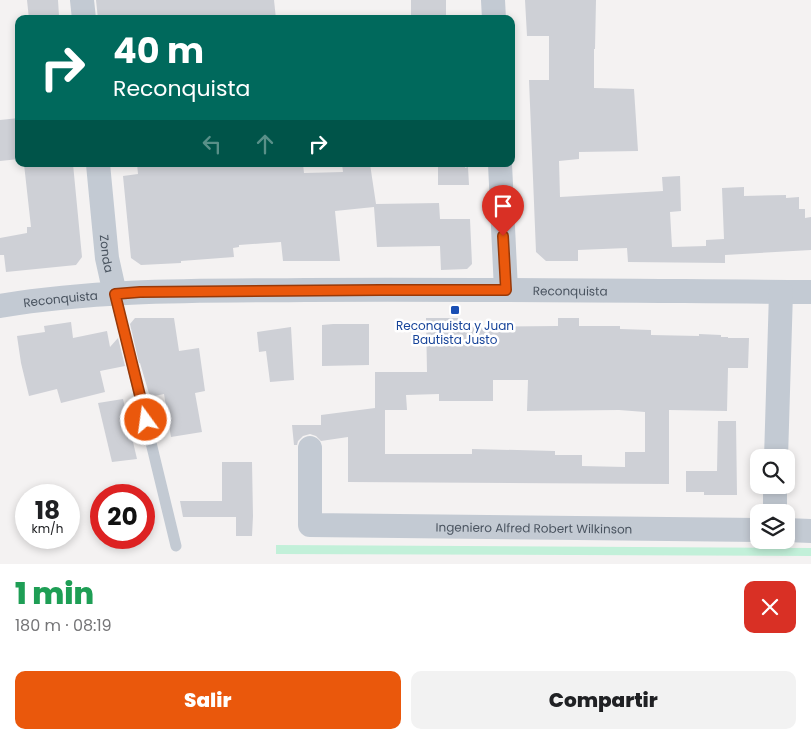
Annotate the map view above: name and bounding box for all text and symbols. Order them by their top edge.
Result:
text: 40 m [113,26,204,75]
icon: right [30,35,95,100]
text: Reconquista [113,73,250,104]
icon: left [198,130,226,158]
icon: ahead [251,130,279,158]
icon: right [304,130,332,158]
pin [482,185,524,236]
icon: arrive [489,192,517,220]
street label: Zonda [96,234,118,274]
street label: Reconquista [533,282,608,299]
street label: Reconquista [22,286,98,311]
marker: Reconquista y Juan Bautista Justo [449,304,461,316]
place label: Reconquista y Juan Bautista Justo [396,317,514,348]
position arrow [119,393,171,445]
map controls [750,449,795,549]
button: search [750,449,795,494]
speed limit sign: 20 [90,484,155,549]
text: 18 [35,493,60,528]
button: layers [750,504,795,549]
street label: Ingeniero Alfred Robert Wilkinson [436,518,632,537]
text: km/h [32,520,63,537]
text: 1 min [15,572,94,615]
button: close [744,581,796,633]
text: 180 m · 08:19 [15,614,112,637]
button: Salir [15,671,401,729]
button: Compartir [411,671,796,729]

